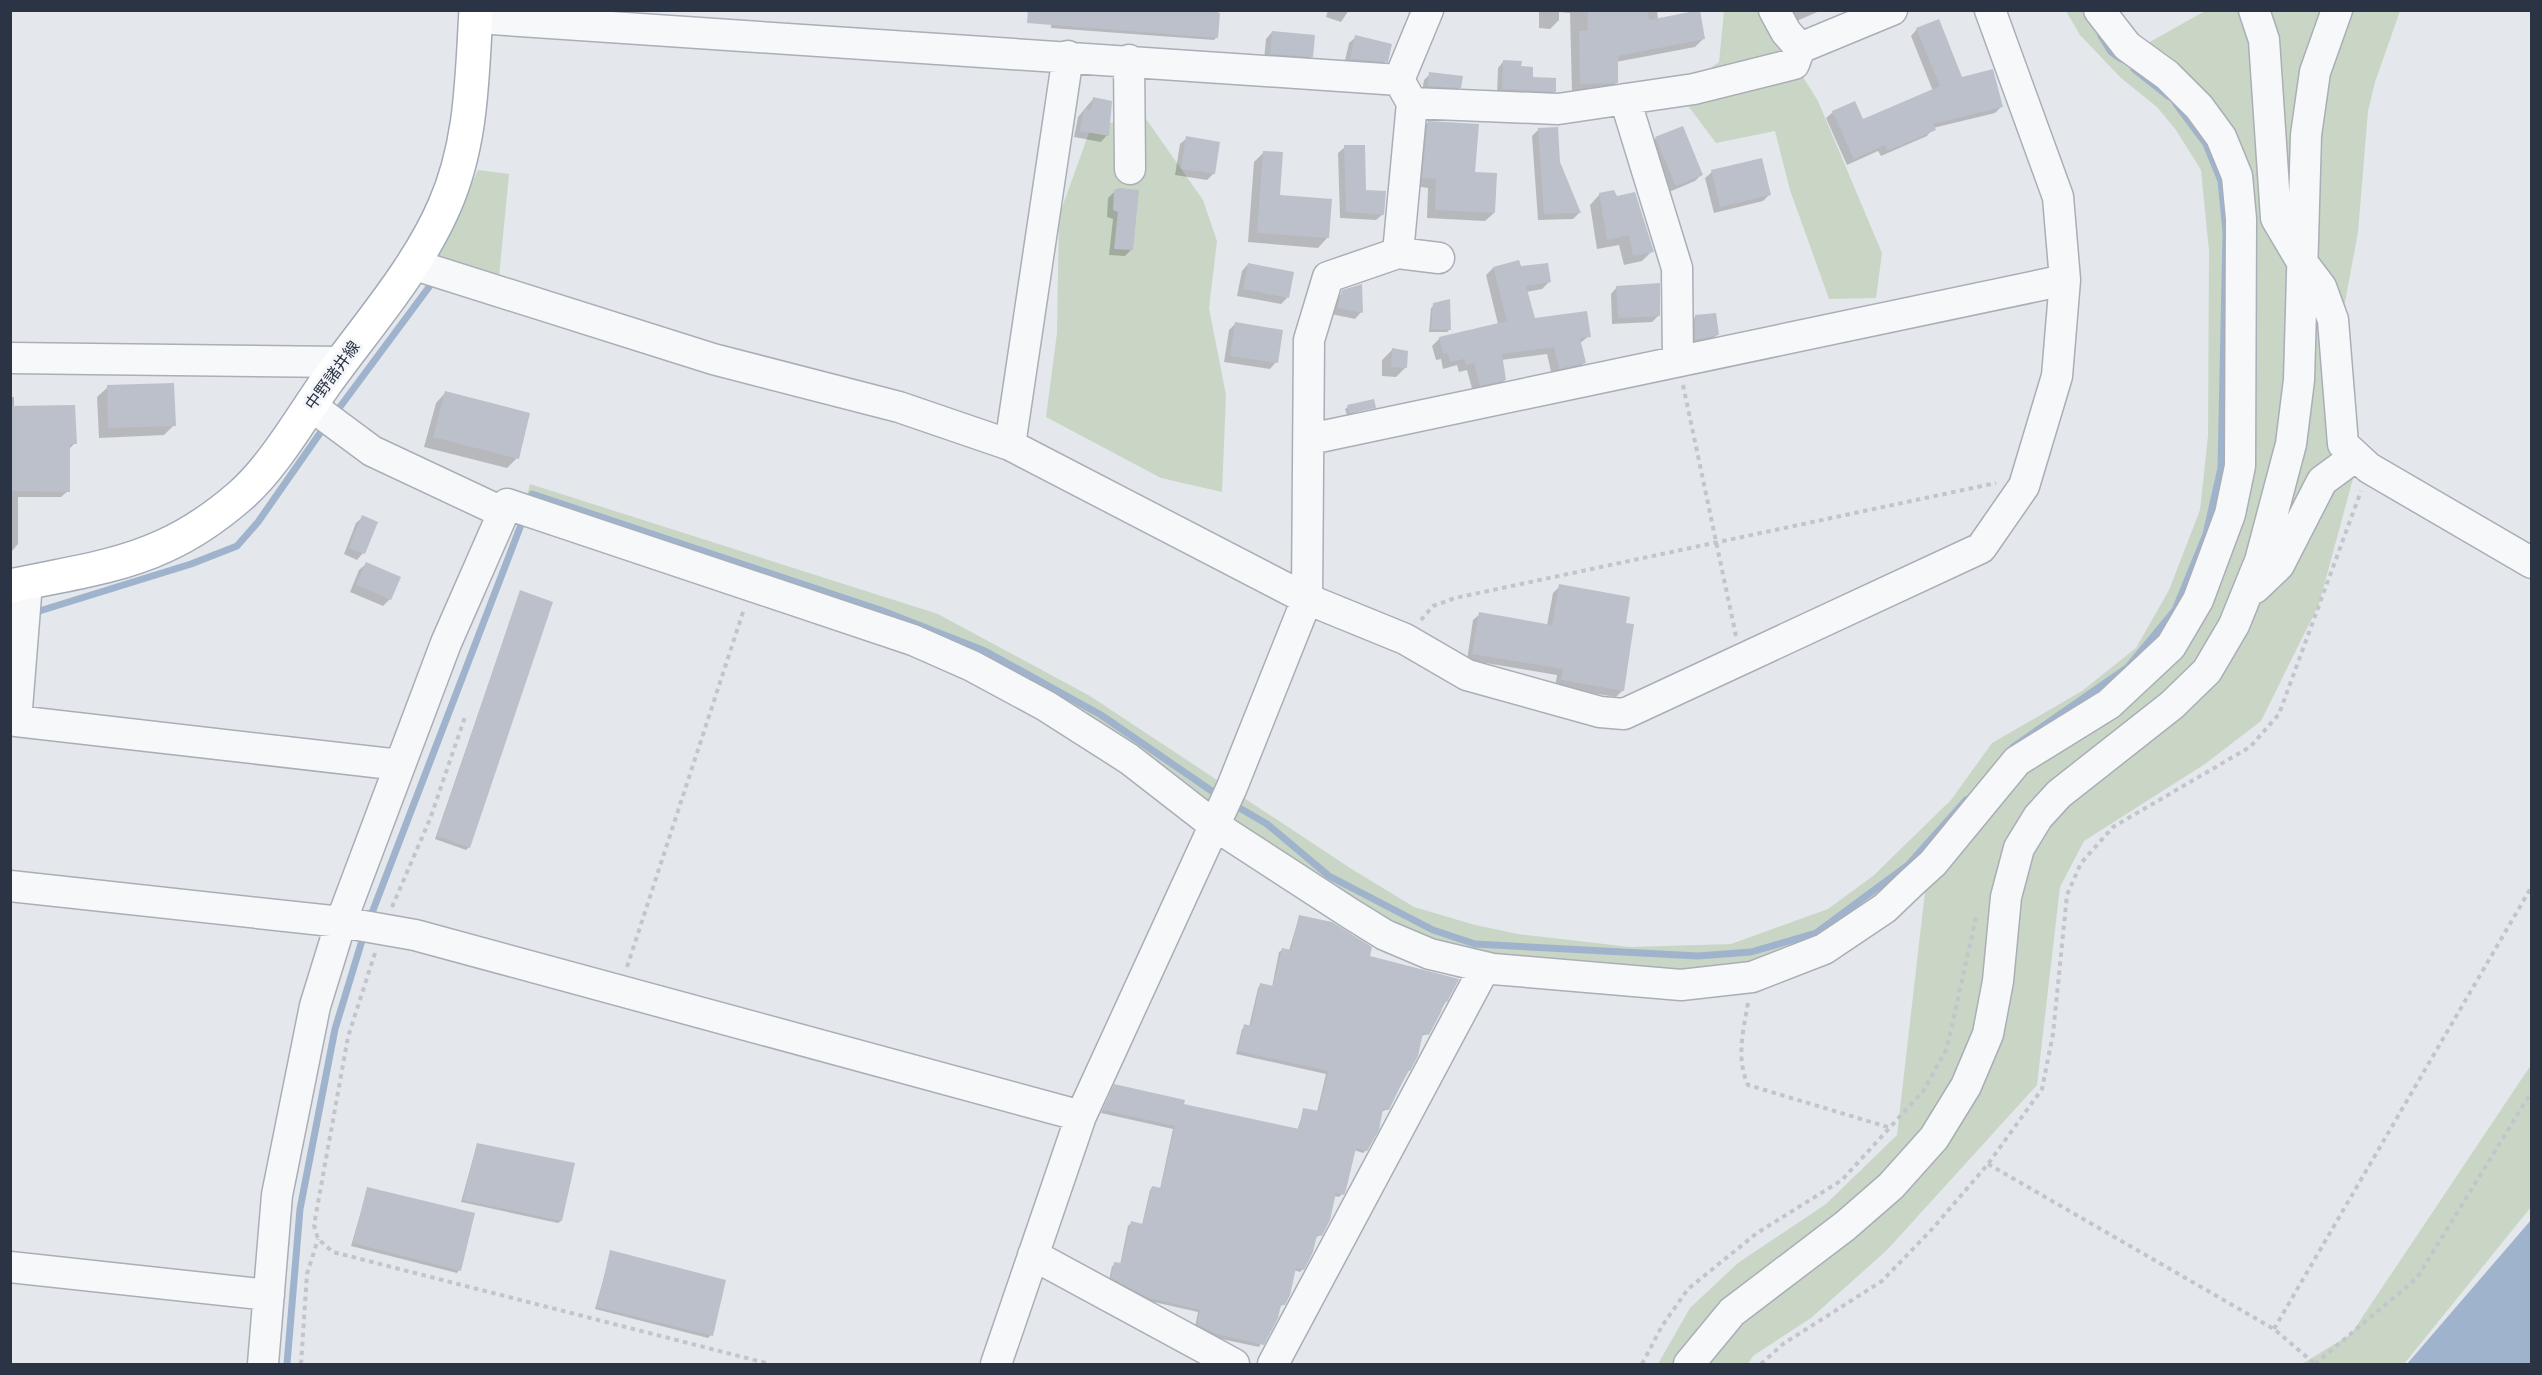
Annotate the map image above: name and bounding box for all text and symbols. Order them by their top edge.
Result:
street label: 中野諸井線 [300,337,363,413]

